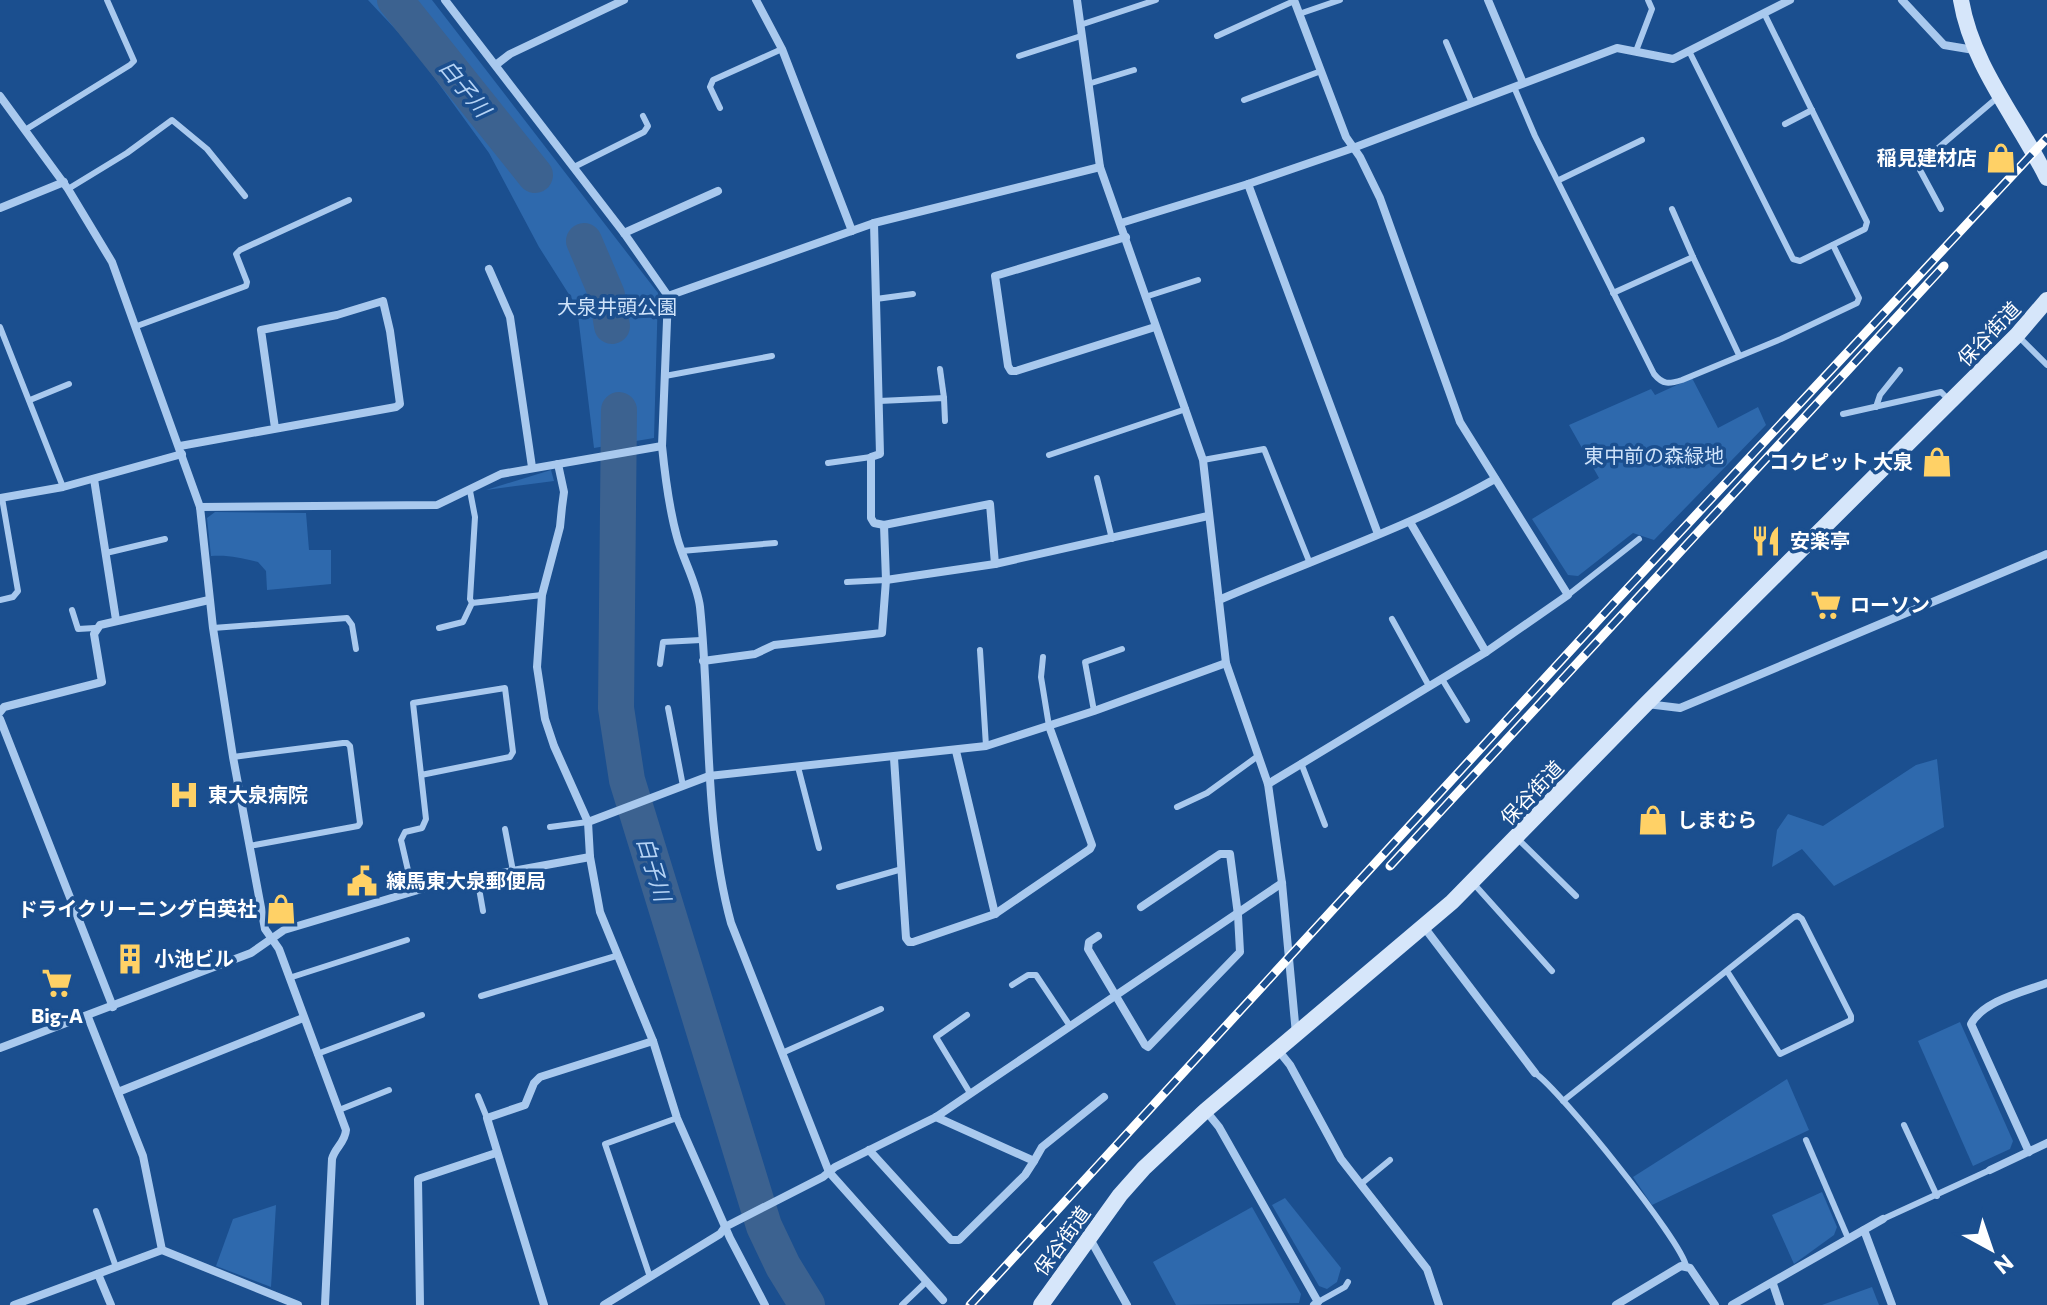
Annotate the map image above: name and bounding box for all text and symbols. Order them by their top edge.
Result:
water label: 白子川 [434,54,498,123]
shop icon: 稲見建材店 [1984,141,2018,175]
place label: 稲見建材店 [1877,145,1977,169]
park label: 大泉井頭公園 [557,294,677,318]
street label: 保谷街道 [1952,296,2025,370]
park label: 東中前の森緑地 [1584,443,1724,467]
shop icon: コクピット 大泉 [1920,445,1954,479]
place label: コクピット 大泉 [1769,449,1913,473]
restaurant icon: 安楽亭 [1749,524,1783,558]
place label: 安楽亭 [1790,528,1850,552]
supermarket icon: ローソン [1809,588,1843,622]
place label: ローソン [1850,592,1930,616]
street label: 保谷街道 [1495,755,1568,829]
hospital icon: 東大泉病院 [167,778,201,812]
place label: 東大泉病院 [208,782,308,806]
shop icon: しまむら [1636,803,1670,837]
place label: しまむら [1677,807,1757,831]
water label: 白子川 [632,833,678,906]
public building icon: 練馬東大泉郵便局 [345,864,379,898]
place label: 練馬東大泉郵便局 [386,868,546,892]
shop icon: ドライクリーニング白英社 [264,892,298,926]
place label: ドライクリーニング白英社 [17,896,257,920]
building icon: 小池ビル [113,942,147,976]
place label: 小池ビル [154,946,234,970]
supermarket icon: Big-A [40,966,74,1000]
place label: Big-A [31,1003,83,1027]
street label: 保谷街道 [1028,1201,1094,1280]
north arrow [1951,1209,2031,1289]
text: N [1989,1249,2019,1280]

